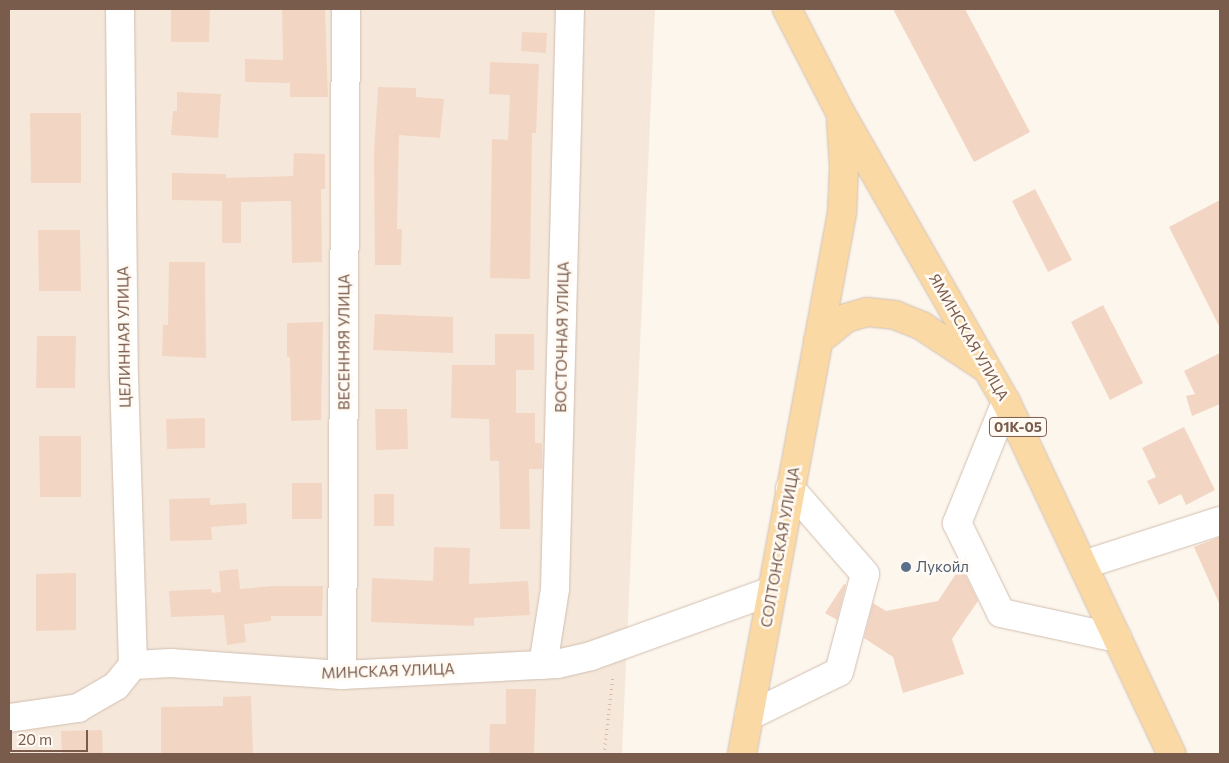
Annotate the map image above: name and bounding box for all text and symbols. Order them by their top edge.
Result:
street label: ВОСТОЧНАЯ УЛИЦА [552,261,572,413]
street label: ЦЕЛИННАЯ УЛИЦА [114,266,134,408]
street label: ЯМИНСКАЯ УЛИЦА [925,270,1013,404]
street label: ВЕСЕННЯЯ УЛИЦА [335,274,353,410]
road number: 01К-05 [988,416,1048,438]
street label: СОЛТОНСКАЯ УЛИЦА [757,465,803,629]
place label: Лукойл [916,558,969,576]
marker: Лукойл [900,561,912,573]
street label: МИНСКАЯ УЛИЦА [321,660,455,682]
scale bar [12,720,90,752]
text: 20 m [18,730,52,748]

